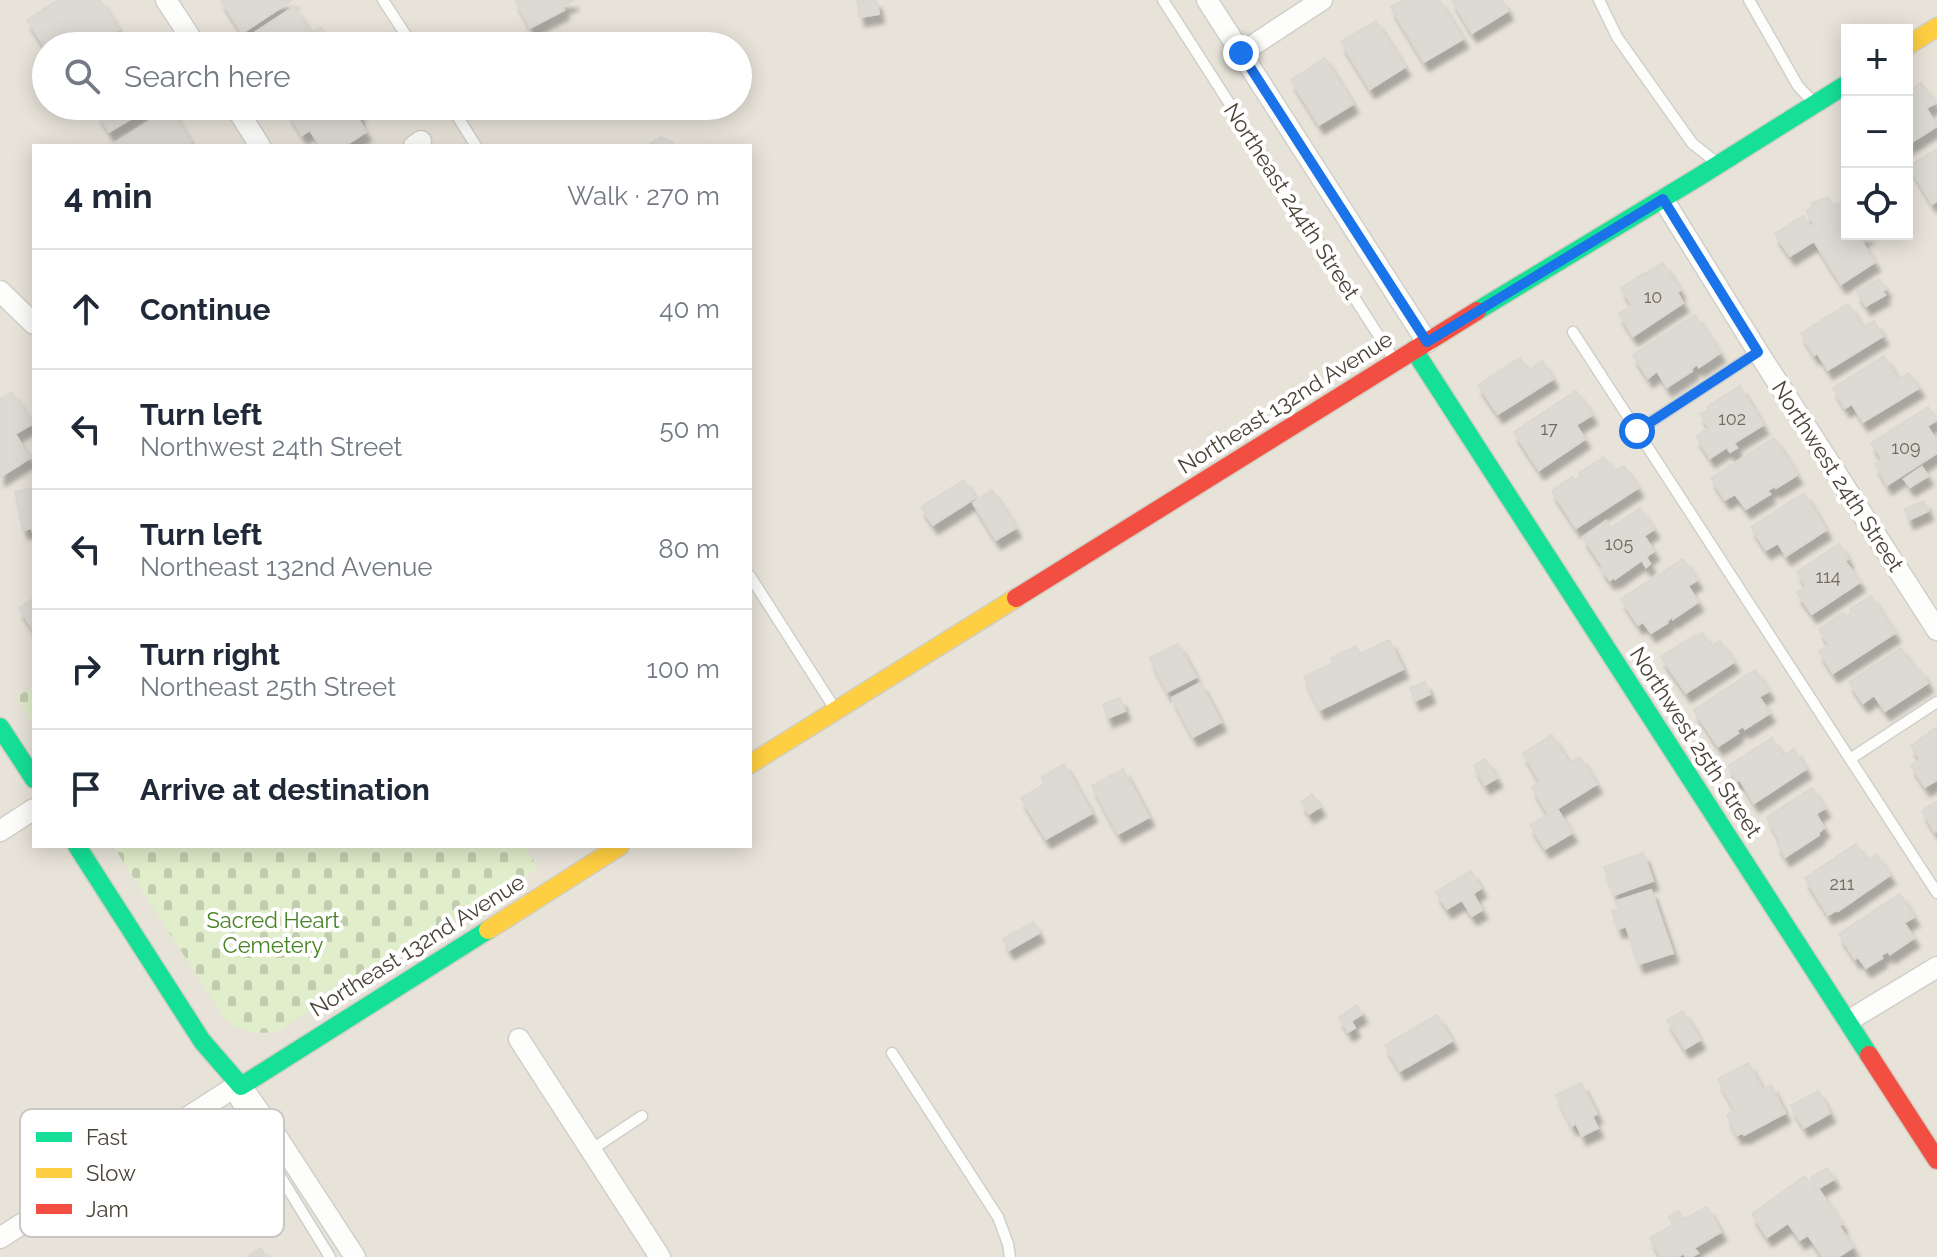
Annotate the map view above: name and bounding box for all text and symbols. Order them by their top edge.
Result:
map controls [1841,24,1913,240]
button: + [1841,24,1913,96]
search box [32,32,752,120]
route end [1223,35,1259,71]
icon: search [60,54,104,98]
text: Search here [124,59,291,94]
button: − [1841,96,1913,168]
street label: Northeast 244th Street [1219,98,1365,304]
button: locate [1841,168,1913,240]
text: 4 min [64,176,152,216]
text: Walk · 270 m [567,181,720,211]
house number: 10 [1644,286,1662,307]
icon: ahead [64,287,108,331]
text: Continue [140,292,271,327]
text: 40 m [659,294,720,324]
street label: Northeast 132nd Avenue [1173,325,1397,479]
street label: Northwest 24th Street [1767,376,1910,577]
text: Turn left [140,397,262,432]
icon: left [64,407,108,451]
house number: 102 [1718,408,1746,429]
route start [1619,413,1655,449]
text: 50 m [659,414,720,444]
house number: 17 [1540,418,1558,439]
text: Northwest 24th Street [140,432,402,462]
house number: 109 [1891,437,1921,458]
text: Turn left [140,517,262,552]
icon: left [64,527,108,571]
house number: 105 [1605,533,1633,554]
text: 80 m [658,534,720,564]
text: Northeast 132nd Avenue [140,552,433,582]
house number: 114 [1815,566,1841,587]
text: Turn right [140,637,280,672]
street label: Northwest 25th Street [1625,642,1768,843]
icon: right [64,647,108,691]
text: 100 m [647,654,720,684]
text: Northeast 25th Street [140,672,396,702]
icon: arrive [64,767,108,811]
text: Arrive at destination [140,772,430,807]
street label: Northeast 132nd Avenue [305,868,529,1022]
house number: 211 [1830,873,1855,894]
park label: Sacred Heart Cemetery [206,907,340,958]
legend [20,1109,284,1237]
text: Fast [86,1124,128,1150]
text: Slow [86,1160,136,1186]
text: Jam [86,1196,129,1222]

